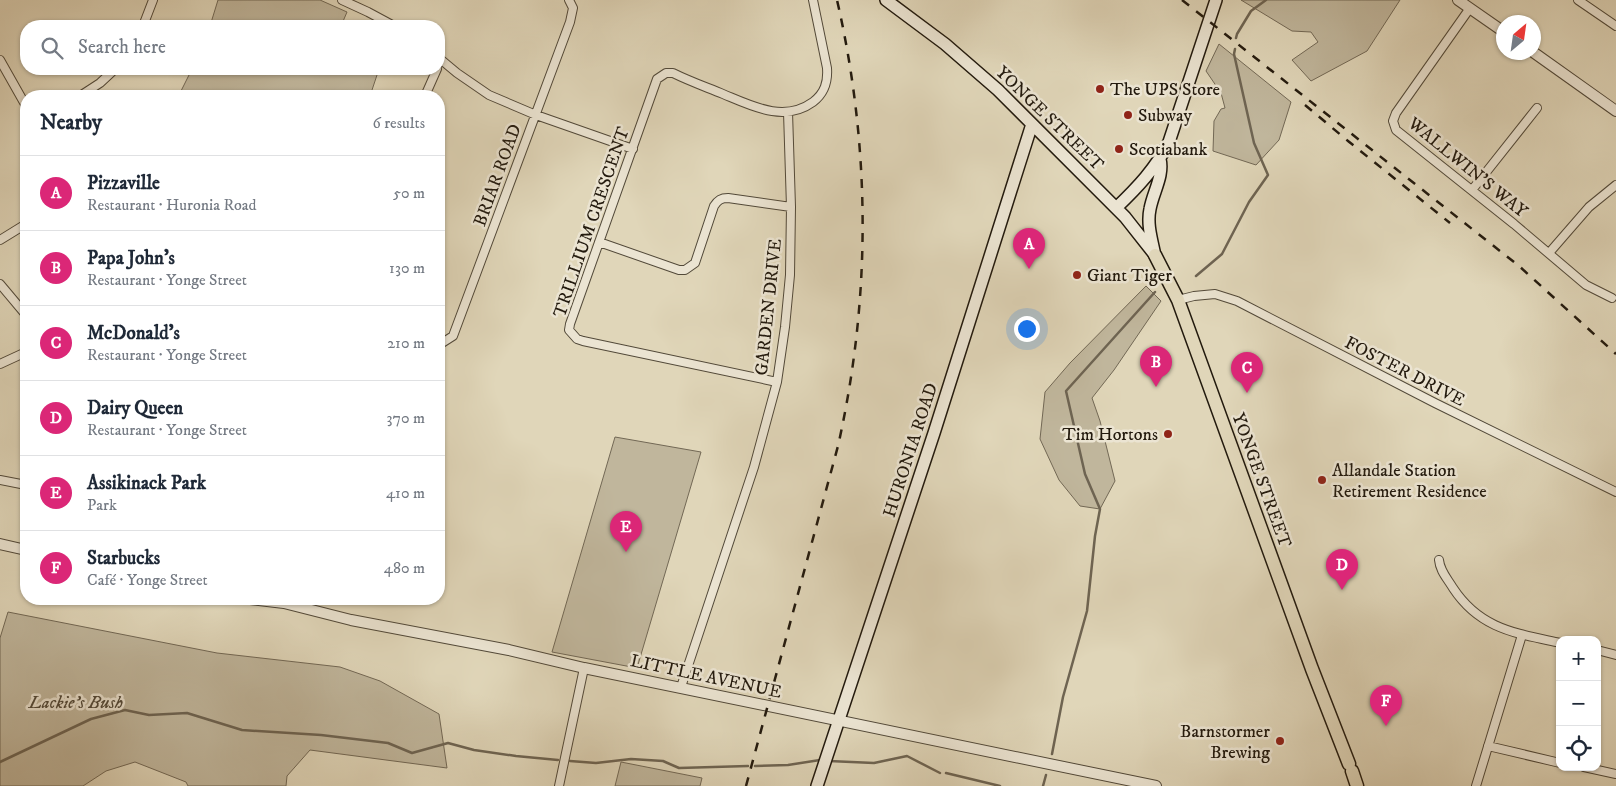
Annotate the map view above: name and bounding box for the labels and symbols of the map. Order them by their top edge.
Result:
north arrow [1496,15,1541,60]
street label: YONGE STREET [991,62,1108,176]
place label: The UPS Store [1110,79,1220,101]
marker: The UPS Store [1094,83,1106,95]
place label: Subway [1138,105,1193,127]
marker: Subway [1122,109,1134,121]
street label: WALLWIN'S WAY [1402,112,1532,223]
street label: BRIAR ROAD [469,121,527,230]
street label: TRILLIUM CRESCENT [549,124,635,320]
place label: Scotiabank [1129,139,1207,161]
marker: Scotiabank [1113,143,1125,155]
pin: A [1013,228,1045,269]
street label: GARDEN DRIVE [751,237,787,377]
place label: Giant Tiger [1087,265,1172,287]
marker: Giant Tiger [1071,269,1083,281]
your location [1014,316,1040,342]
street label: FOSTER DRIVE [1341,332,1469,412]
pin: B [1140,346,1172,387]
pin: C [1231,352,1263,393]
street label: HURONIA ROAD [879,380,943,520]
street label: YONGE STREET [1227,410,1296,551]
place label: Tim Hortons [1062,424,1158,446]
marker: Tim Hortons [1162,428,1174,440]
place label: Allandale Station Retirement Residence [1332,460,1487,503]
marker: Allandale Station Retirement Residence [1316,474,1328,486]
pin: E [610,511,642,552]
pin: D [1326,549,1358,590]
street label: LITTLE AVENUE [628,650,784,704]
pin: F [1370,685,1402,726]
park label: Lackie's Bush [28,692,123,714]
place label: Barnstormer Brewing [1180,721,1270,764]
marker: Barnstormer Brewing [1274,735,1286,747]

